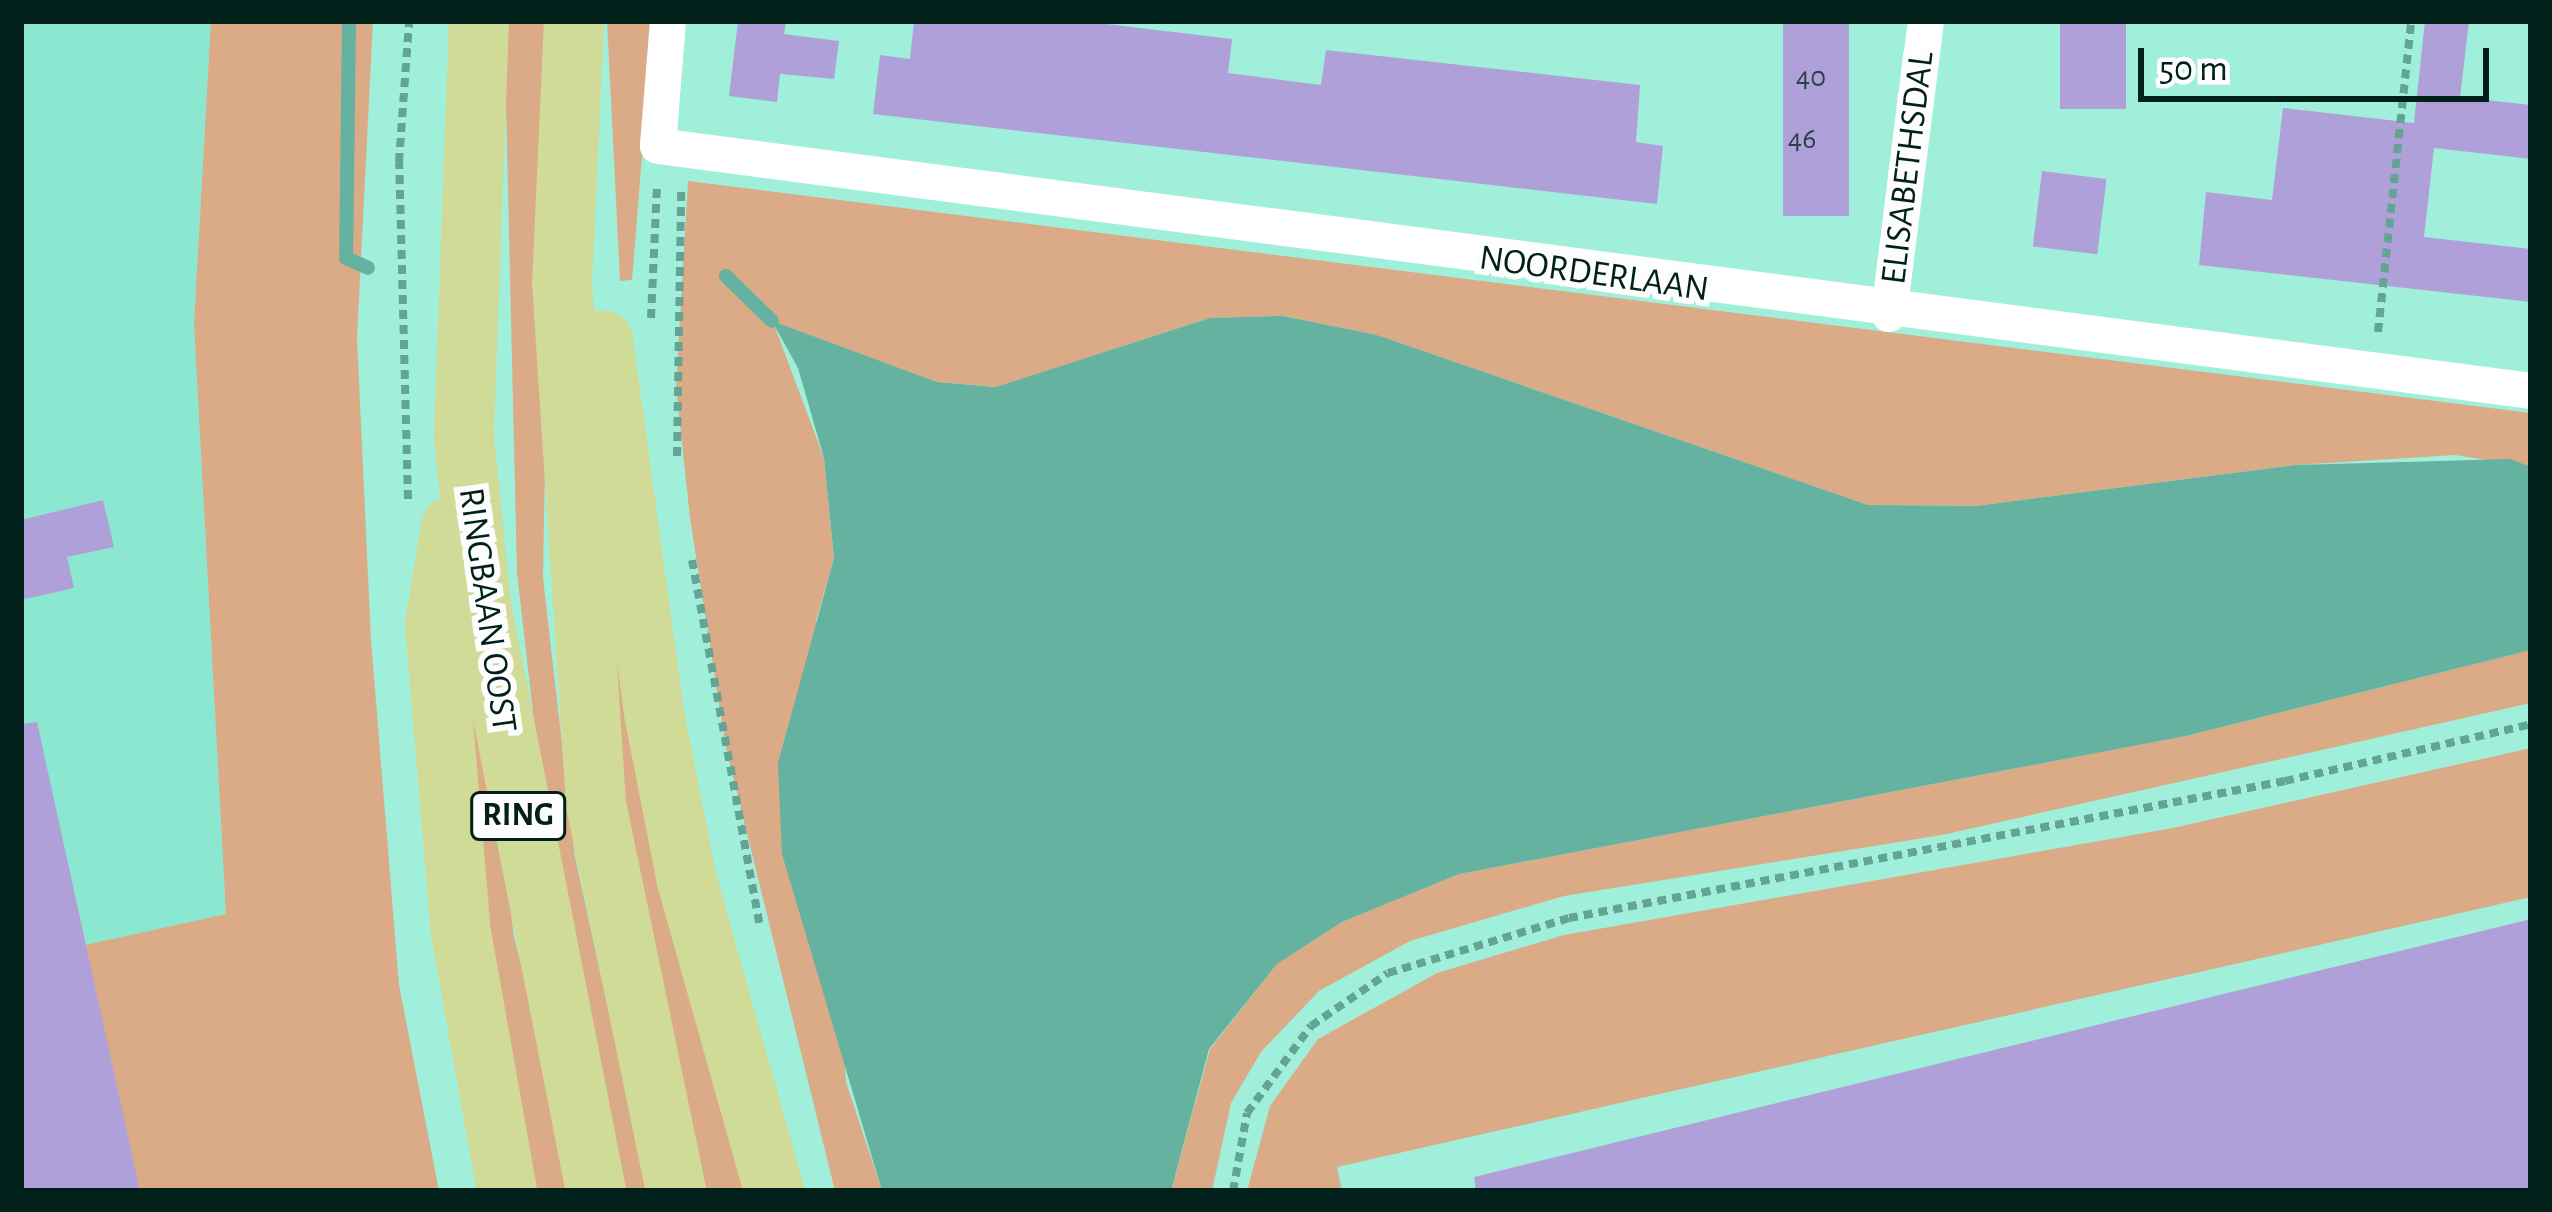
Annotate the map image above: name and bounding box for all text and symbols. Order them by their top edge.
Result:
scale bar [2144,24,2495,98]
street label: ELISABETHSDAL [1872,49,1944,287]
text: 50 m [2159,51,2228,87]
house number: 40 [1796,59,1826,95]
house number: 46 [1788,121,1816,157]
street label: NOORDERLAAN [1476,237,1712,311]
street label: RINGBAAN OOST [448,485,526,735]
road number: RING [470,789,566,843]

